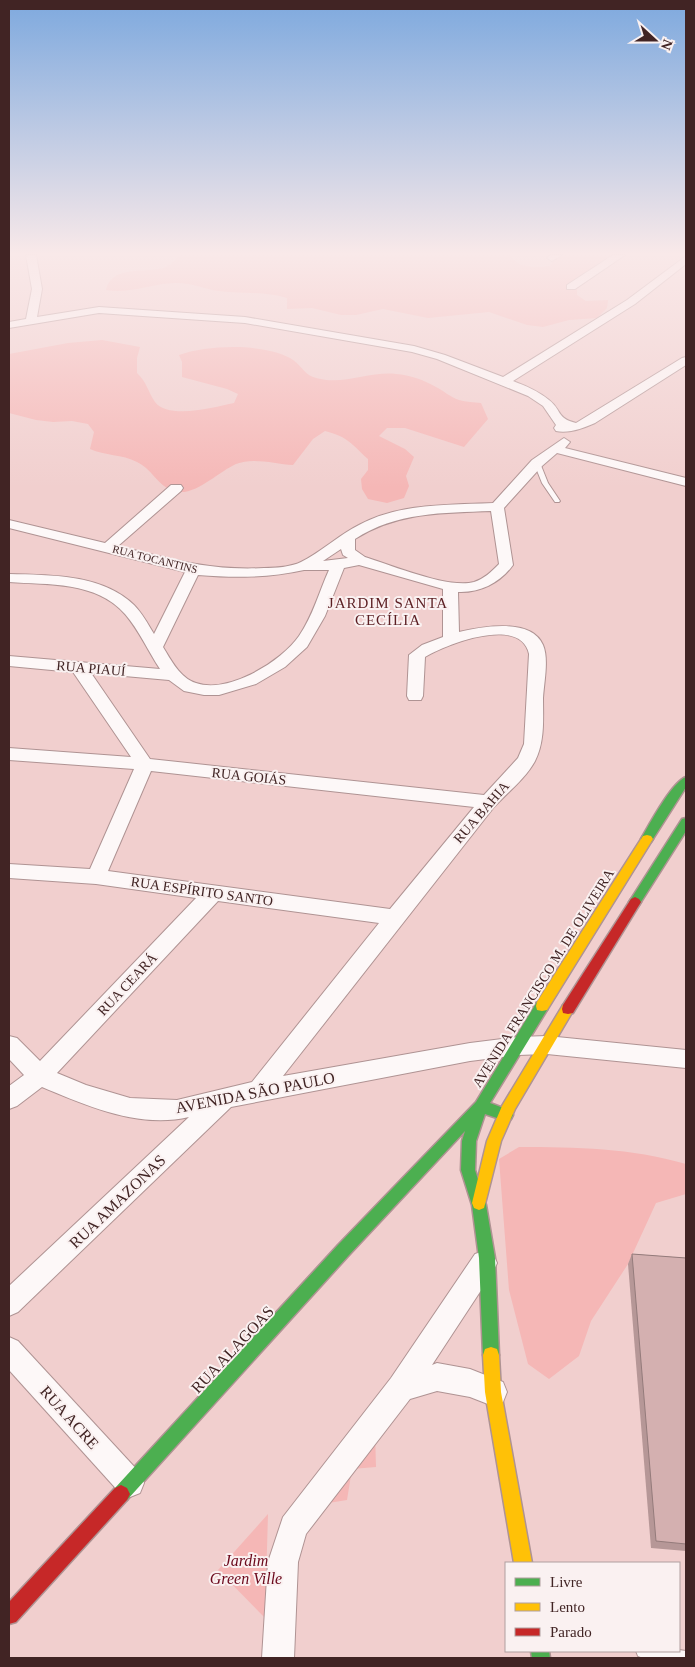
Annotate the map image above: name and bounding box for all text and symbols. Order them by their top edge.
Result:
north arrow [630,15,680,65]
text: N [658,37,675,52]
street label: RUA TOCANTINS [111,543,199,575]
district label: JARDIM SANTA CECÍLIA [328,595,448,628]
street label: RUA PIAUÍ [56,657,127,679]
street label: RUA GOIÁS [211,764,287,788]
street label: RUA BAHIA [451,778,513,846]
street label: AVENIDA FRANCISCO M. DE OLIVEIRA [470,866,618,1090]
street label: RUA ESPÍRITO SANTO [130,873,274,909]
street label: RUA CEARÁ [94,949,161,1019]
street label: AVENIDA SÃO PAULO [174,1069,336,1116]
street label: RUA AMAZONAS [66,1151,169,1251]
street label: RUA ALAGOAS [188,1302,277,1396]
street label: RUA ACRE [37,1382,102,1452]
park label: Jardim Green Ville [210,1552,282,1587]
legend [505,1562,680,1652]
text: Livre [550,1574,583,1590]
text: Lento [550,1599,585,1615]
text: Parado [550,1624,592,1640]

